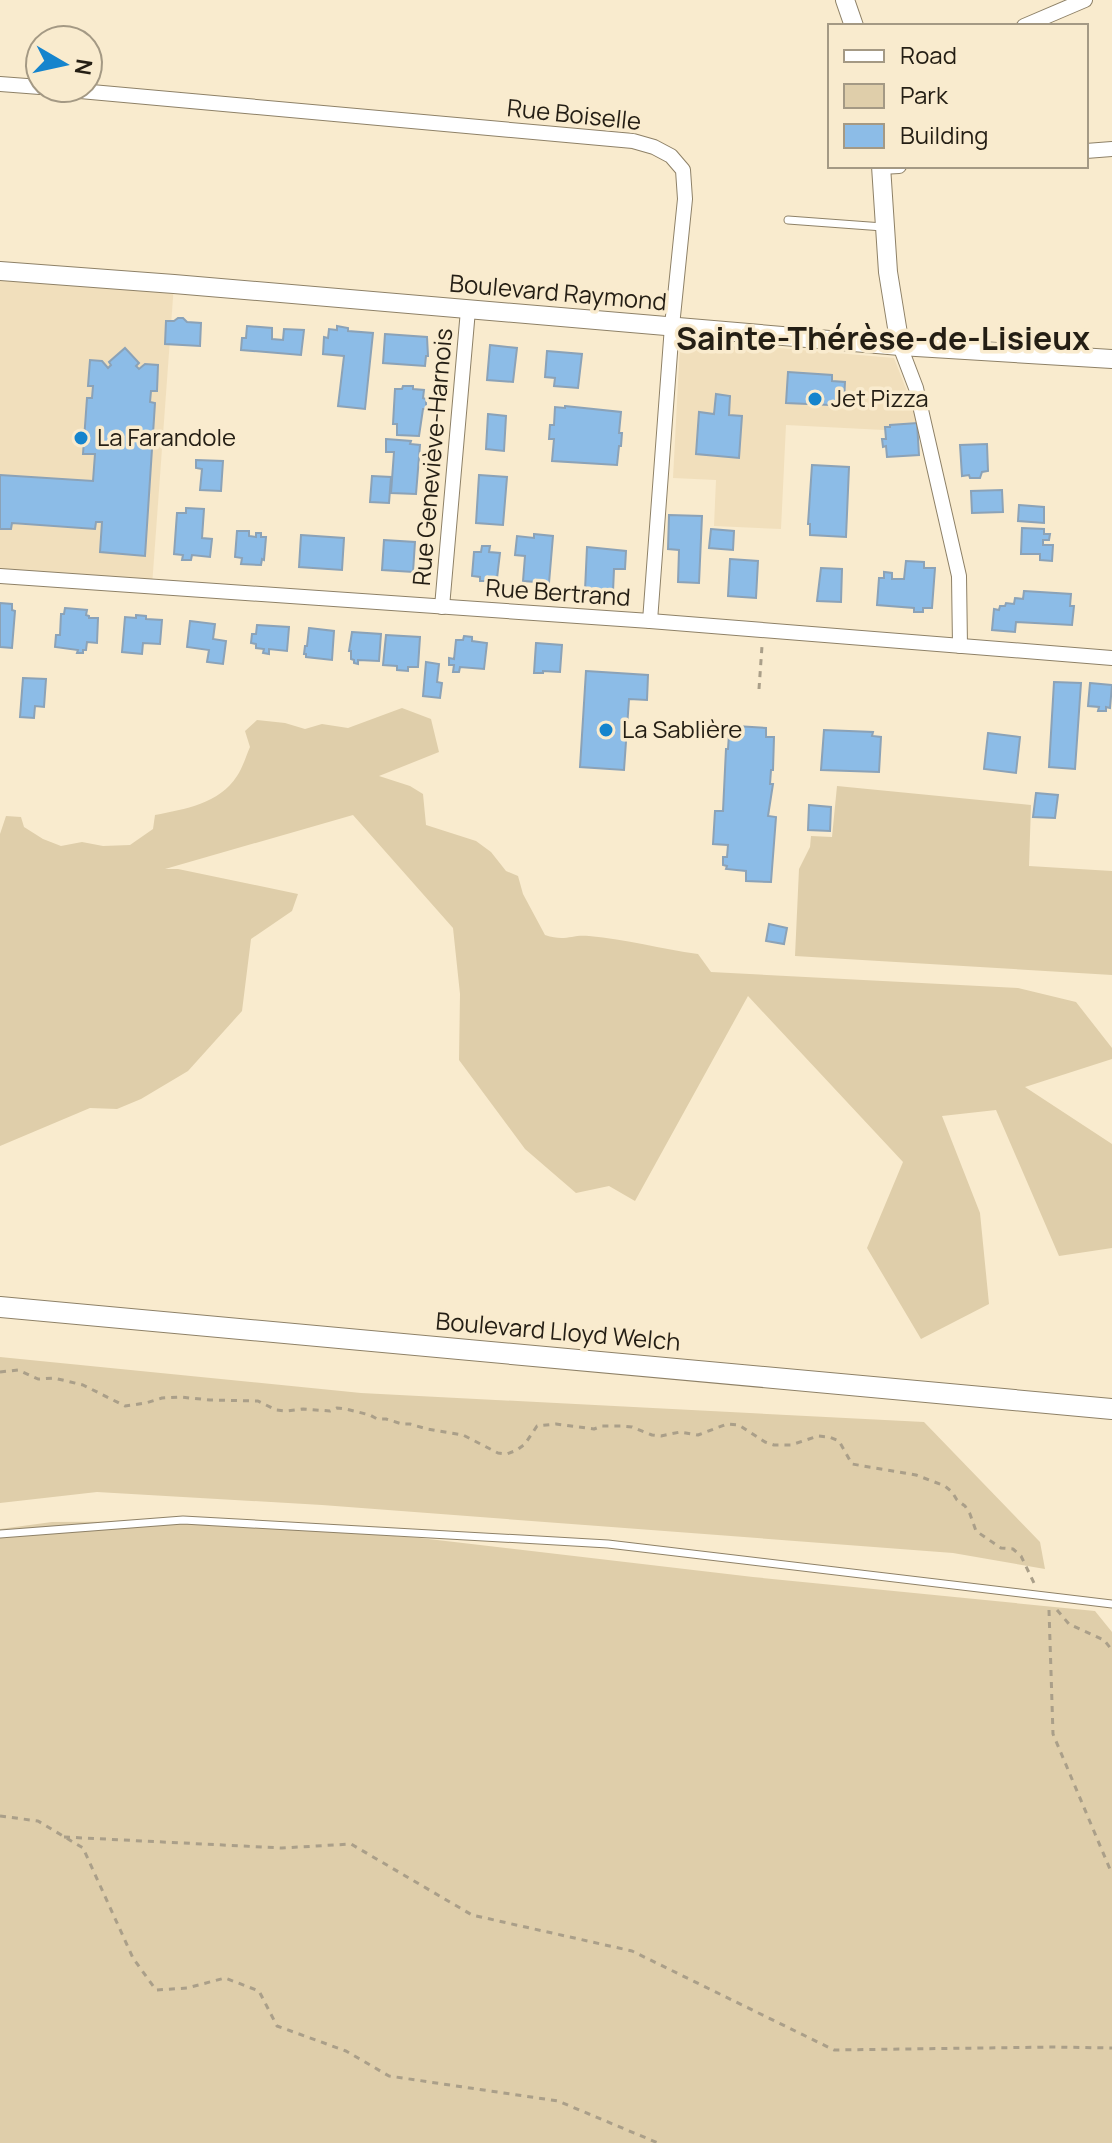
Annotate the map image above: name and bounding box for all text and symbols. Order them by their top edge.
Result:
north arrow [24,24,104,104]
legend [828,24,1088,168]
text: Road [900,38,957,71]
text: N [68,57,100,77]
text: Park [900,78,949,111]
street label: Rue Boiselle [506,90,643,137]
text: Building [900,118,988,151]
street label: Boulevard Raymond [448,266,668,317]
district label: Sainte-Thérèse-de-Lisieux [676,316,1090,360]
street label: Rue Geneviève-Harnois [404,327,459,587]
place label: Jet Pizza [831,381,929,414]
marker: Jet Pizza [806,390,824,408]
place label: La Farandole [97,420,236,453]
marker: La Farandole [72,429,90,447]
street label: Rue Bertrand [485,570,632,613]
place label: La Sablière [622,712,742,745]
marker: La Sablière [597,721,615,739]
street label: Boulevard Lloyd Welch [434,1303,682,1358]

